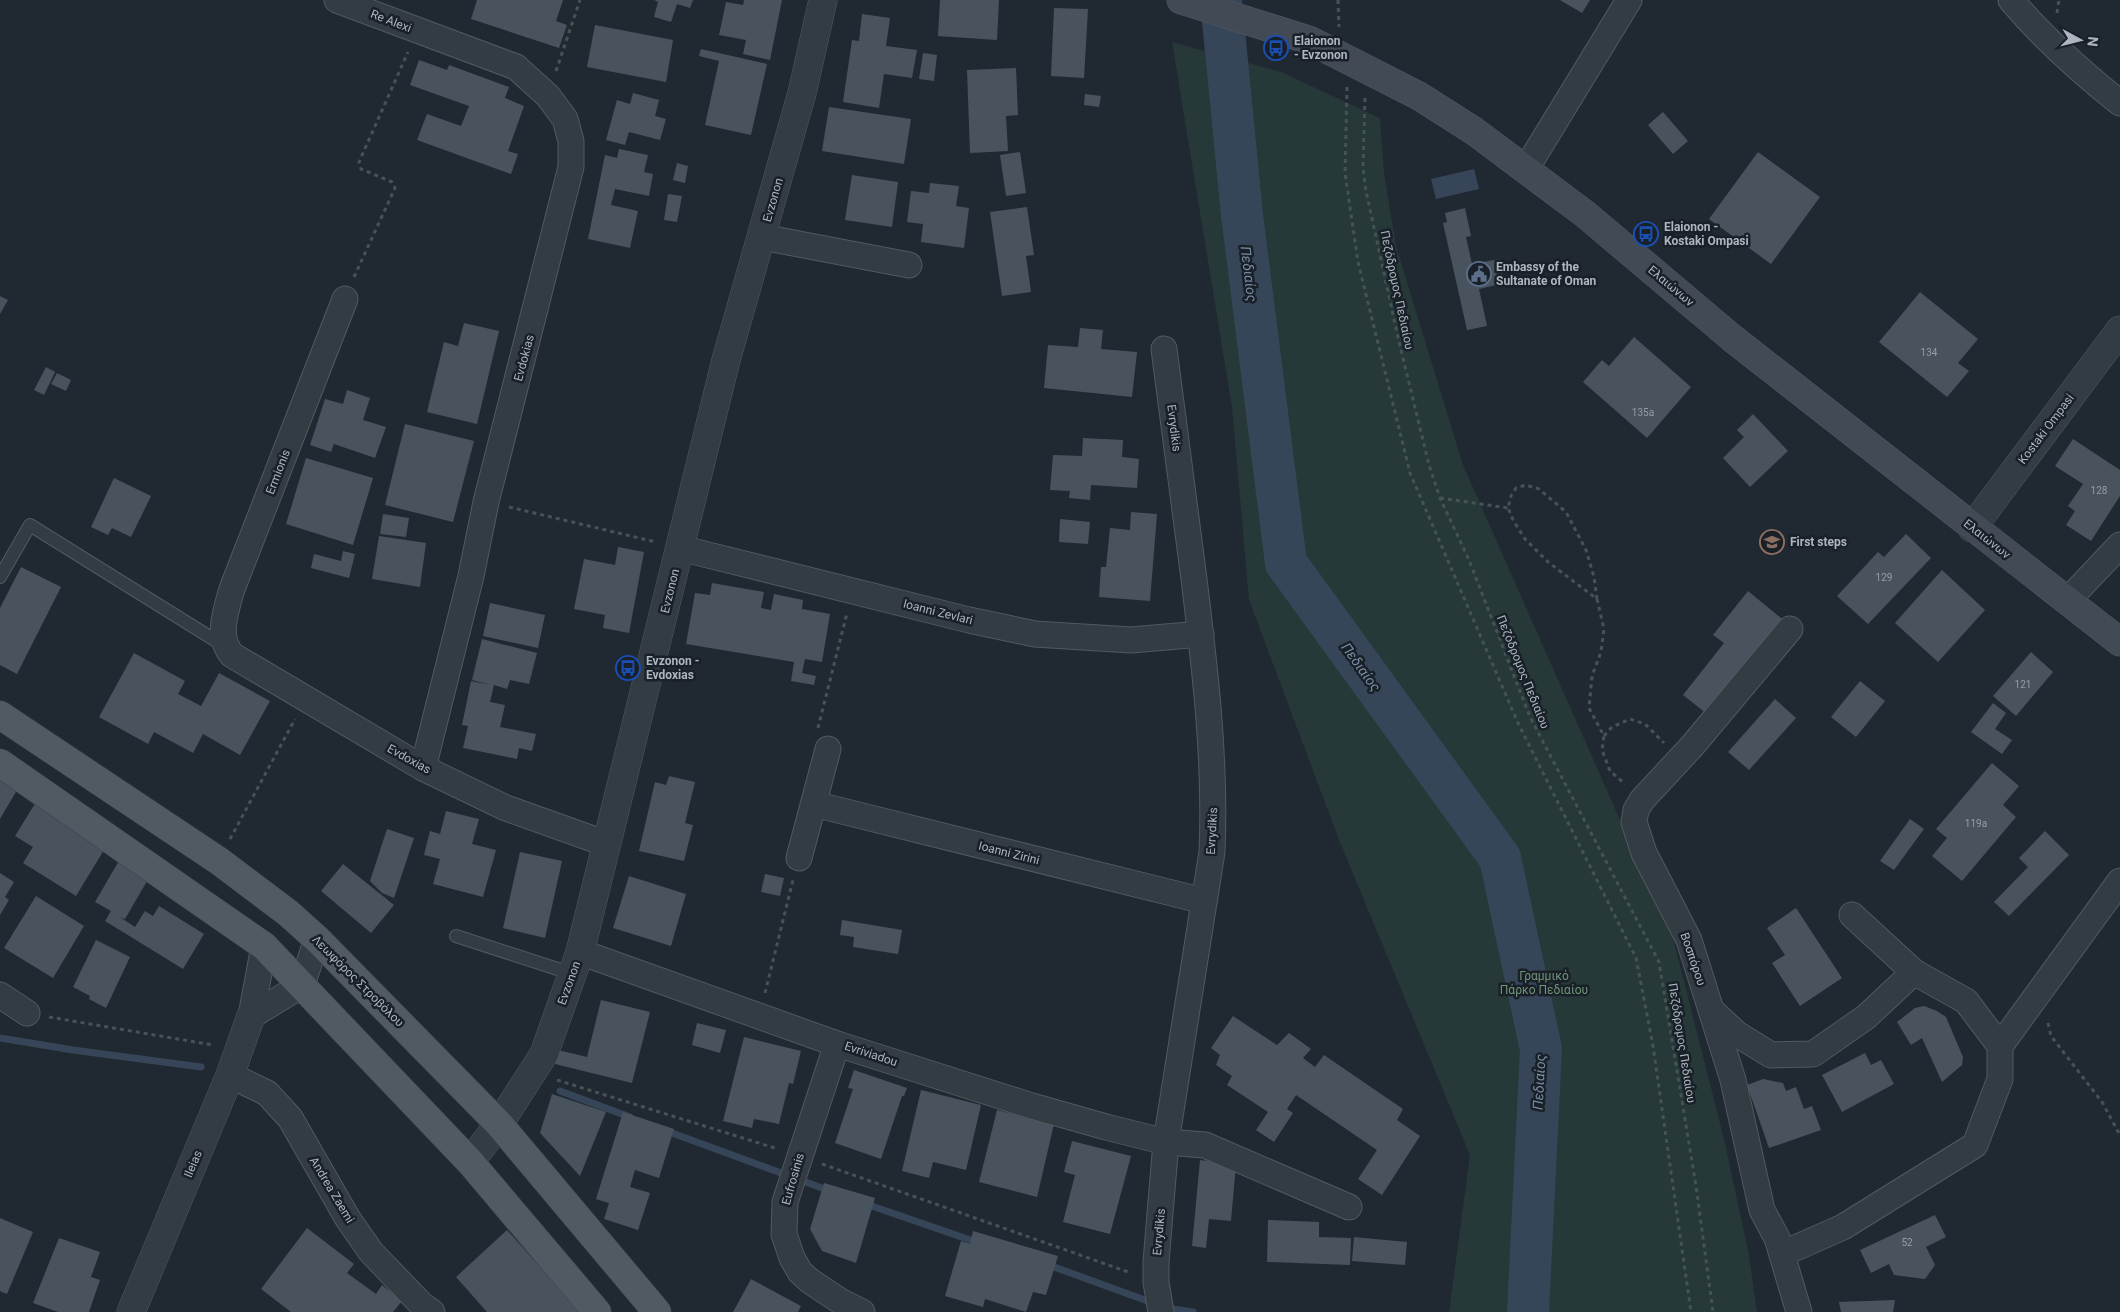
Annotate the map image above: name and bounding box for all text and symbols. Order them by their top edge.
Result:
street label: Re Alexi [369,7,414,35]
north arrow [2055,15,2105,65]
place label: Elaionon - Evzonon [1294,34,1348,62]
bus stop icon: Elaionon - Evzonon [1263,35,1289,61]
text: N [2084,36,2101,47]
street label: Evzonon [760,176,786,224]
place label: Elaionon - Kostaki Ompasi [1664,220,1749,248]
bus stop icon: Elaionon - Kostaki Ompasi [1633,221,1659,247]
street label: Πεζόδρομος Πεδιαίου [1378,229,1416,351]
water label: Πεδιαίος [1238,245,1260,303]
place label: Embassy of the Sultanate of Oman [1496,260,1597,288]
public building icon: Embassy of the Sultanate of Oman [1466,261,1492,287]
street label: Ελαιώνων [1645,263,1697,309]
street label: Evdokias [511,333,537,383]
house number: 134 [1921,347,1938,358]
street label: Kostaki Ompasi [2015,391,2077,467]
street label: Evrydikis [1164,404,1184,452]
house number: 135a [1632,407,1654,418]
street label: Ermionis [263,448,293,496]
house number: 128 [2091,485,2108,496]
street label: Ελαιώνων [1961,516,2013,562]
school or university icon: First steps [1759,529,1785,555]
place label: First steps [1790,535,1847,549]
street label: Evzonon [658,567,682,615]
house number: 129 [1876,572,1892,583]
street label: Ioanni Zevlari [902,597,974,627]
street label: Πεζόδρομος Πεδιαίου [1494,613,1552,731]
water label: Πεδιαίος [1338,640,1384,694]
place label: Evzonon - Evdoxias [646,654,699,682]
bus stop icon: Evzonon - Evdoxias [615,655,641,681]
house number: 121 [2015,679,2031,690]
street label: Evdoxias [385,741,433,777]
street label: Evrydikis [1204,807,1220,855]
house number: 119a [1965,818,1987,829]
street label: Ioanni Zirini [977,839,1041,867]
street label: Βοσπόρου [1677,931,1709,987]
street label: Λεωφόρος Στροβόλου [309,932,407,1030]
street label: Evzonon [555,959,583,1007]
park label: Γραμμικό Πάρκο Πεδιαίου [1500,969,1588,997]
street label: Πεζόδρομος Πεδιαίου [1666,982,1698,1104]
street label: Evriviadou [843,1039,899,1069]
water label: Πεδιαίος [1530,1054,1548,1110]
street label: Ileias [181,1148,205,1180]
street label: Eufrosinis [779,1152,807,1206]
street label: Andrea Zaemi [307,1154,357,1226]
street label: Evrydikis [1150,1208,1168,1256]
house number: 52 [1901,1237,1913,1248]

